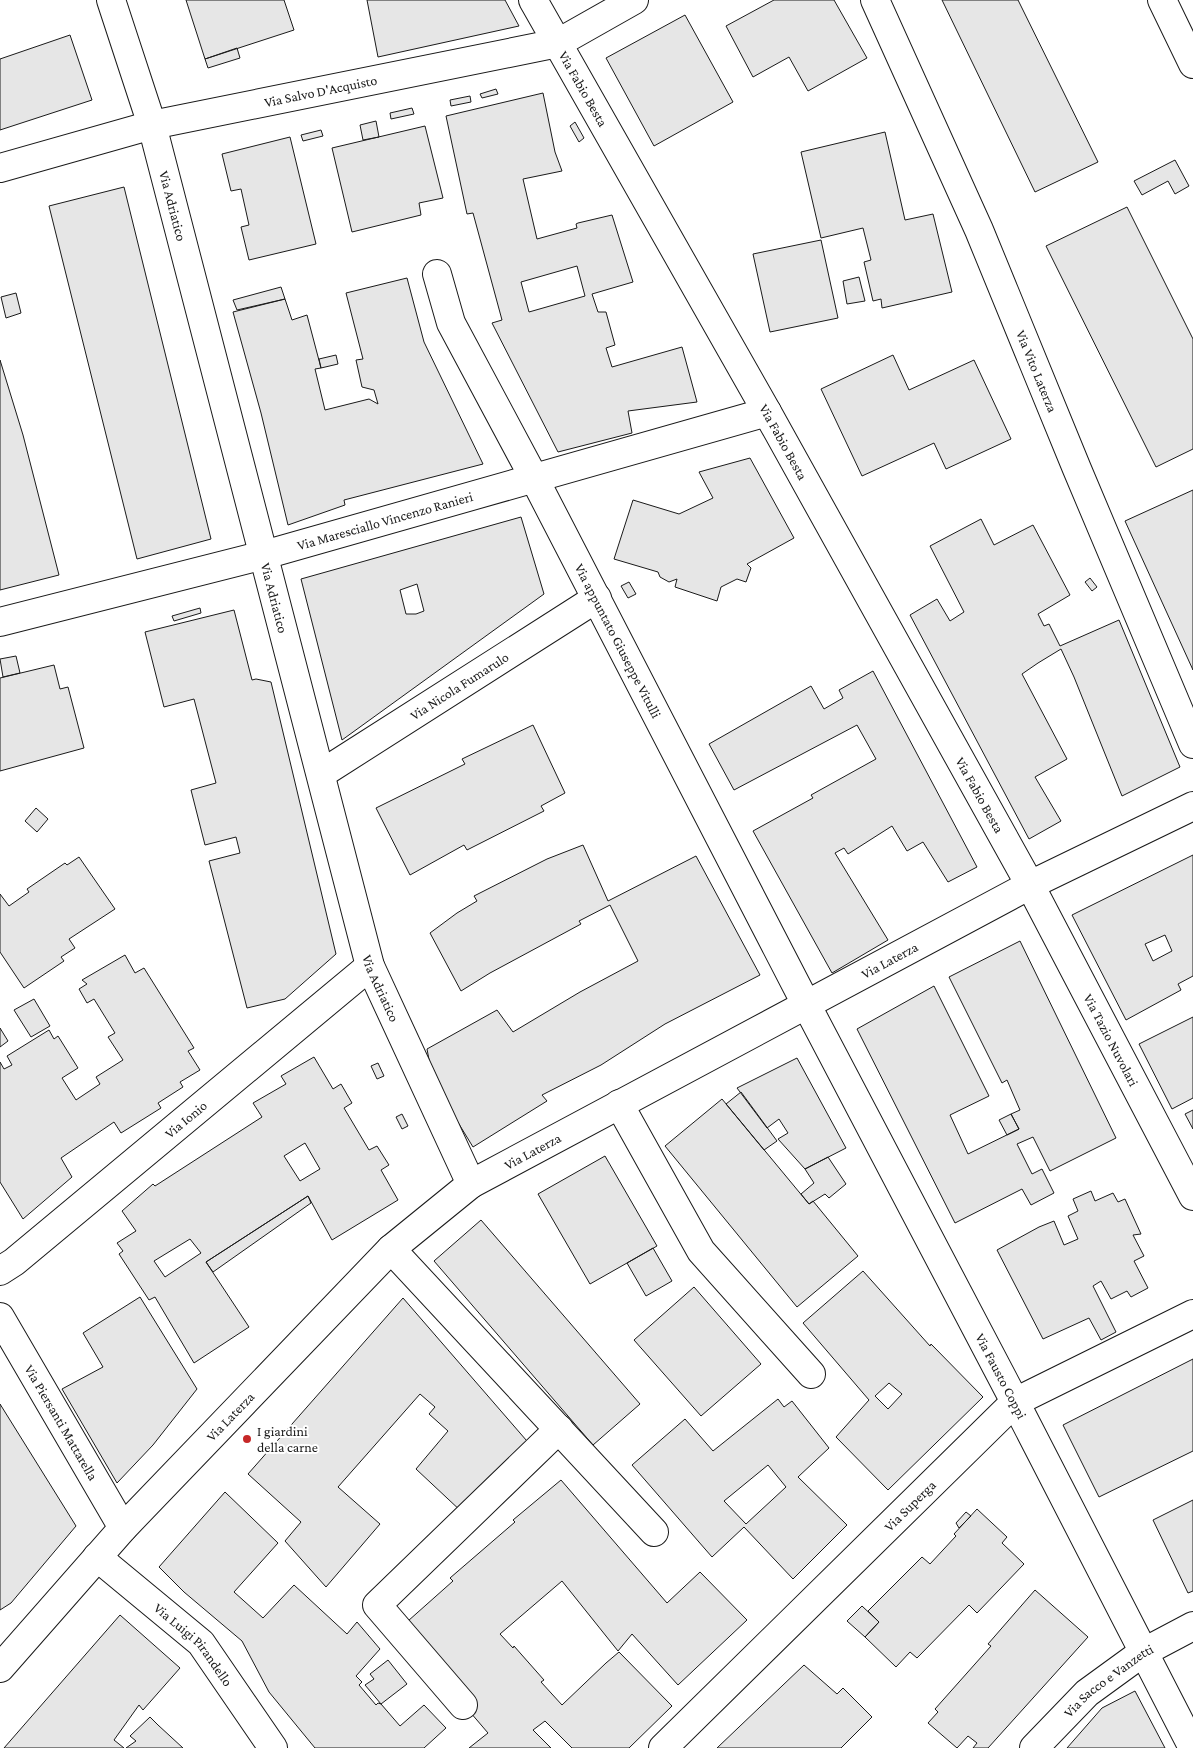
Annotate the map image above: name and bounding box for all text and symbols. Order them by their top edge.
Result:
street label: Via Fabio Besta [556,48,611,130]
street label: Via Salvo D'Acquisto [263,72,378,110]
street label: Via Adriatico [156,169,190,243]
street label: Via Vito Laterza [1013,328,1061,415]
street label: Via Fabio Besta [756,401,811,483]
street label: Via Maresciallo Vincenzo Ranieri [295,488,475,553]
street label: Via Adriatico [258,561,291,635]
street label: Via appuntato Giuseppe Vitulli [572,561,665,721]
street label: Via Nicola Fumarulo [407,648,512,723]
street label: Via Fabio Besta [952,754,1008,836]
street label: Via Laterza [858,938,921,982]
street label: Via Adriatico [359,953,403,1024]
street label: Via Tazio Nuvolari [1080,991,1142,1089]
street label: Via Ionio [161,1097,210,1141]
street label: Via Laterza [501,1129,564,1173]
street label: Via Fausto Coppi [972,1330,1030,1422]
street label: Via Piersanti Mattarella [21,1362,102,1484]
street label: Via Laterza [203,1388,258,1444]
place label: I giardini della carne [257,1423,318,1455]
marker: I giardini della carne [241,1433,253,1445]
street label: Via Superga [881,1476,939,1534]
street label: Via Luigi Pirandello [151,1600,236,1689]
street label: Via Sacco e Vanzetti [1060,1640,1156,1720]

